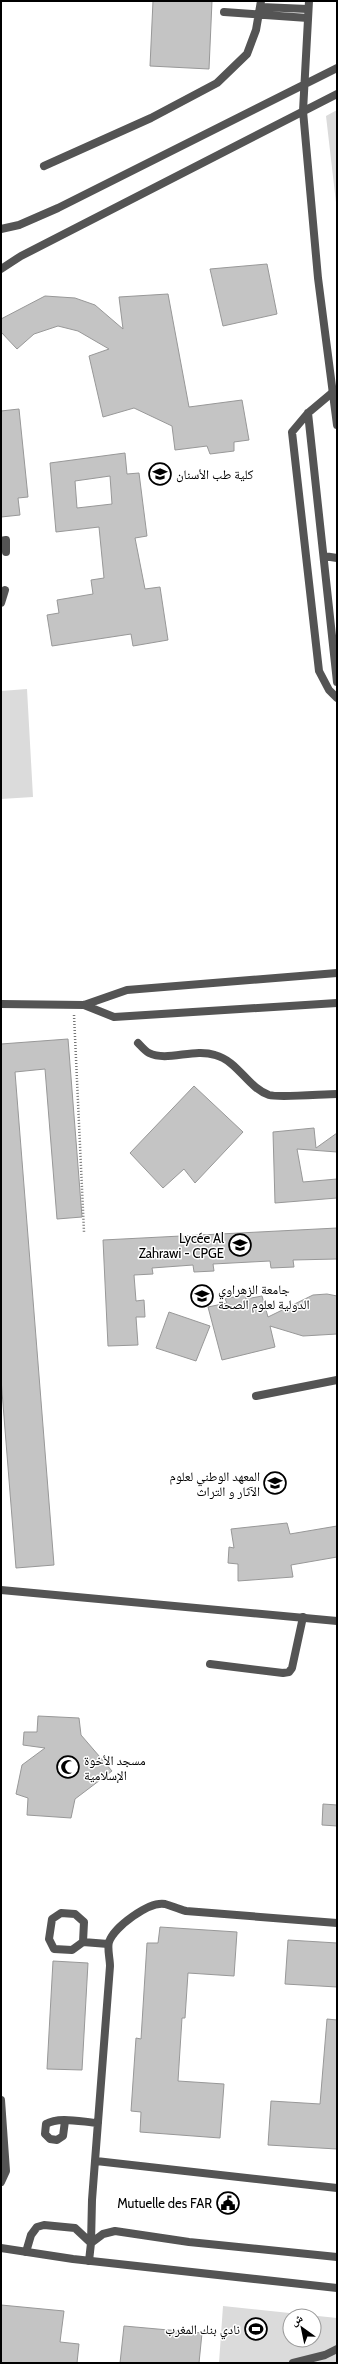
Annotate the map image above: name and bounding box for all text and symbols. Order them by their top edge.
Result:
school or university icon: كلية طب الأسنان [147,461,173,487]
place label: كلية طب الأسنان [176,466,254,483]
place label: Lycée Al Zahrawi - CPGE [139,1230,224,1261]
school or university icon: Lycée Al Zahrawi - CPGE [227,1232,253,1258]
place label: جامعة الزهراوي الدولية لعلوم الصحة [218,1281,310,1313]
school or university icon: جامعة الزهراوي الدولية لعلوم الصحة [189,1283,215,1309]
place label: المعهد الوطني لعلوم الآثار و التراث [169,1468,260,1500]
school or university icon: المعهد الوطني لعلوم الآثار و التراث [262,1470,288,1496]
place label: مسجد الأخوة الإسلامية [84,1752,146,1783]
mosque icon: مسجد الأخوة الإسلامية [55,1754,81,1780]
public building icon: Mutuelle des FAR [215,2190,241,2216]
place label: Mutuelle des FAR [117,2195,212,2211]
north arrow [282,2308,322,2348]
text: ش [288,2310,306,2330]
sports icon: نادي بنك المغرب [243,2316,269,2342]
place label: نادي بنك المغرب [165,2321,240,2340]

